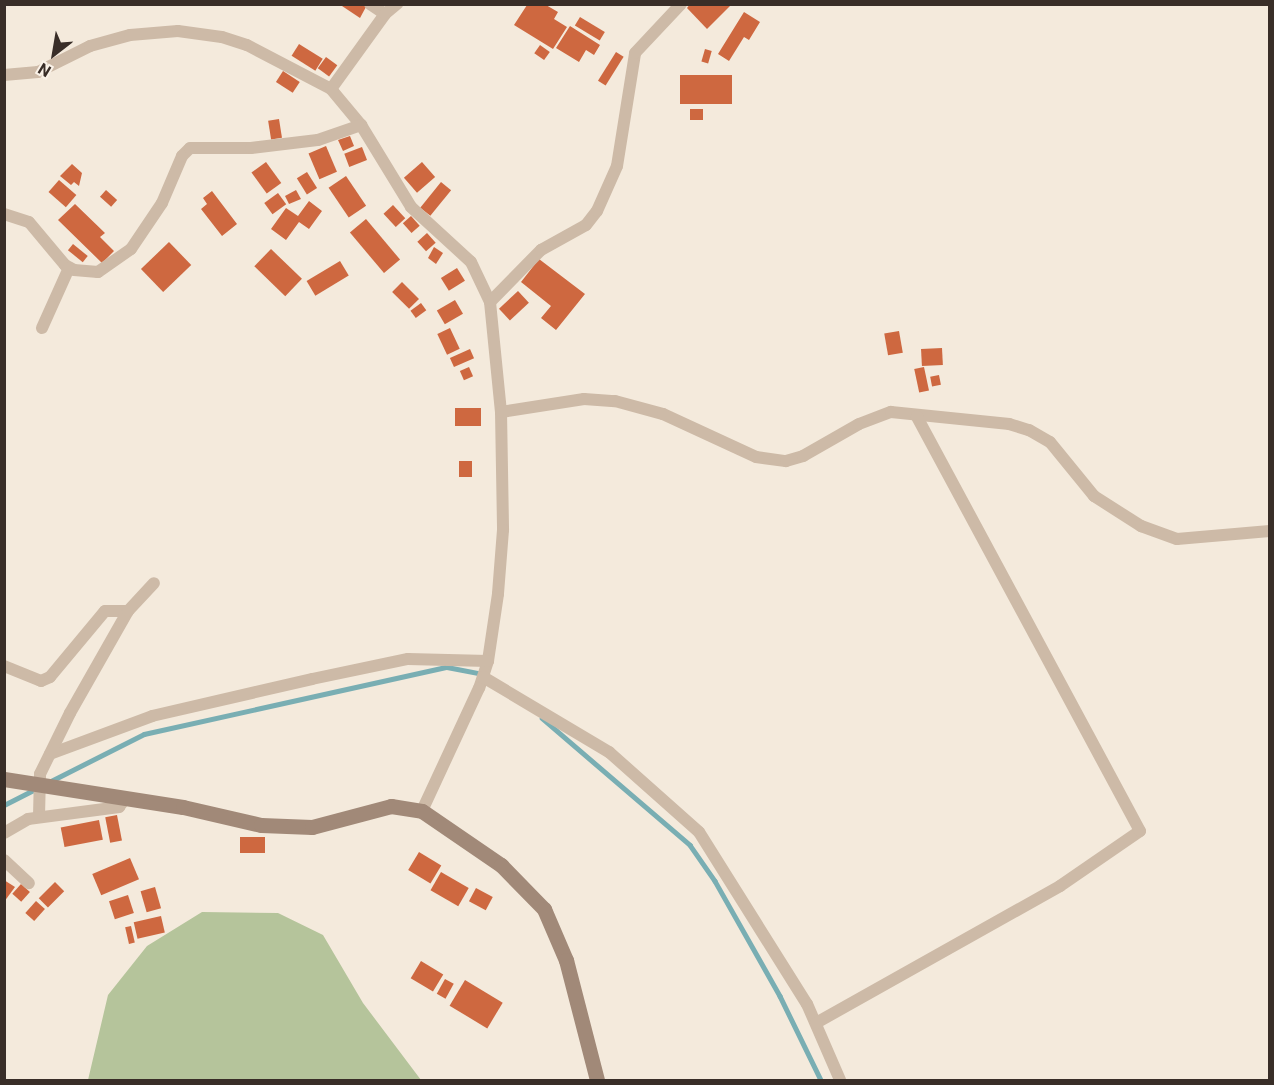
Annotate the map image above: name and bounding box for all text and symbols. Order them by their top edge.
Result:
north arrow [24,24,84,84]
text: N [35,59,54,81]

